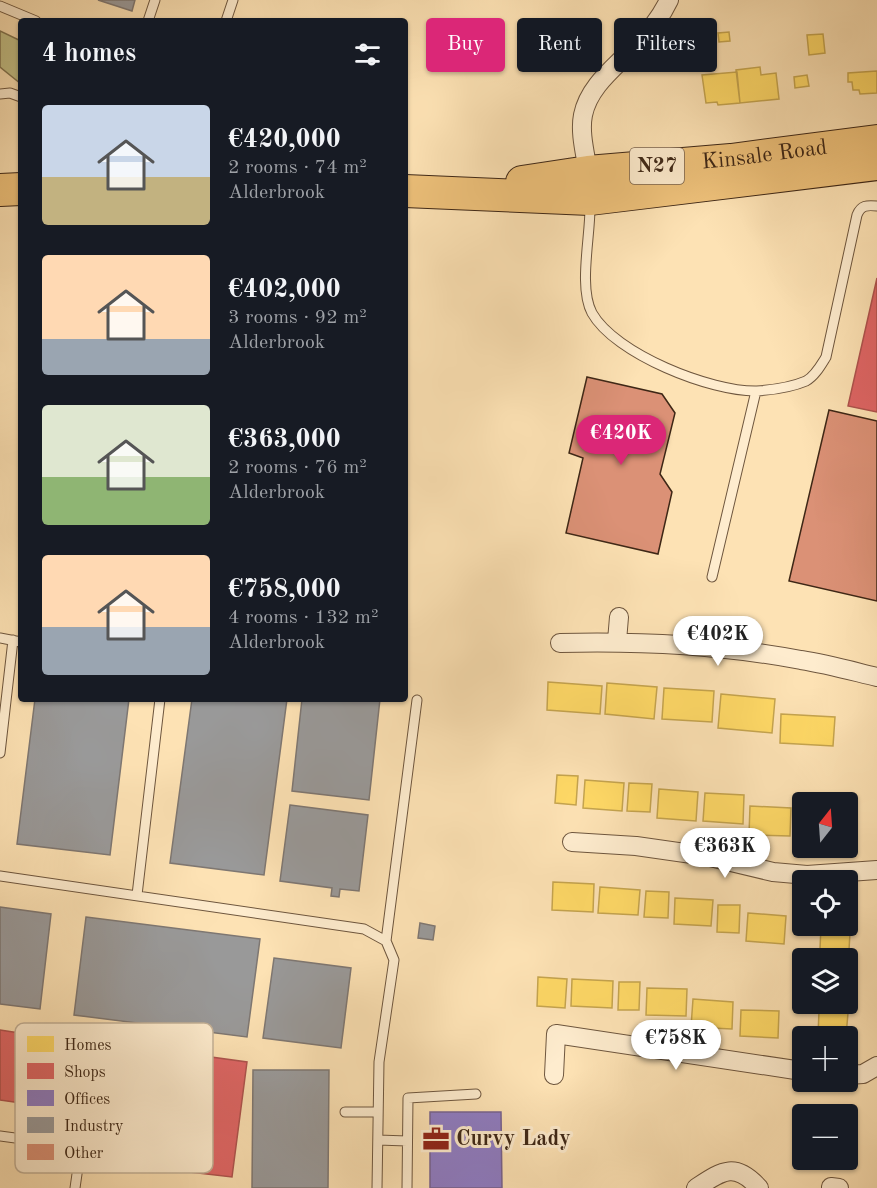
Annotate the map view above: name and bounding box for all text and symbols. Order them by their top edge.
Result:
chip: Buy [426,18,505,72]
chip: Rent [517,18,602,72]
chip: Filters [614,18,717,72]
icon: filters [351,38,384,71]
text: 4 homes [42,41,136,67]
text: €420,000 [228,127,341,153]
icon: home [90,129,162,201]
street label: Kinsale Road [701,137,828,173]
road number: N27 [630,148,684,184]
text: 2 rooms · 74 m² [228,158,367,178]
text: Alderbrook [228,183,325,203]
text: €402,000 [228,277,341,303]
icon: home [90,279,162,351]
text: 3 rooms · 92 m² [228,308,367,328]
text: Alderbrook [228,333,325,353]
pin: €420K [579,415,663,466]
text: €420K [590,424,652,444]
text: €363,000 [228,427,341,453]
icon: home [90,429,162,501]
text: 2 rooms · 76 m² [228,458,367,478]
text: Alderbrook [228,483,325,503]
text: €758,000 [228,577,341,603]
icon: home [90,579,162,651]
text: 4 rooms · 132 m² [228,608,378,628]
pin: €402K [676,616,760,667]
text: €402K [687,625,749,645]
text: Alderbrook [228,633,325,653]
north arrow [792,792,858,858]
map controls [792,792,858,1170]
pin: €363K [683,828,767,879]
text: €363K [694,837,756,857]
button: locate [792,870,858,936]
button: layers [792,948,858,1014]
pin: €758K [634,1020,718,1071]
legend [15,1023,213,1173]
button: + [792,1026,858,1092]
text: €758K [645,1029,707,1049]
text: Homes [64,1038,112,1054]
text: Shops [64,1065,106,1081]
text: Offices [64,1092,110,1108]
button: − [792,1104,858,1170]
text: Industry [64,1119,124,1135]
office icon: Curvy Lady [421,1124,451,1154]
place label: Curvy Lady [456,1128,571,1150]
text: Other [64,1146,104,1162]

